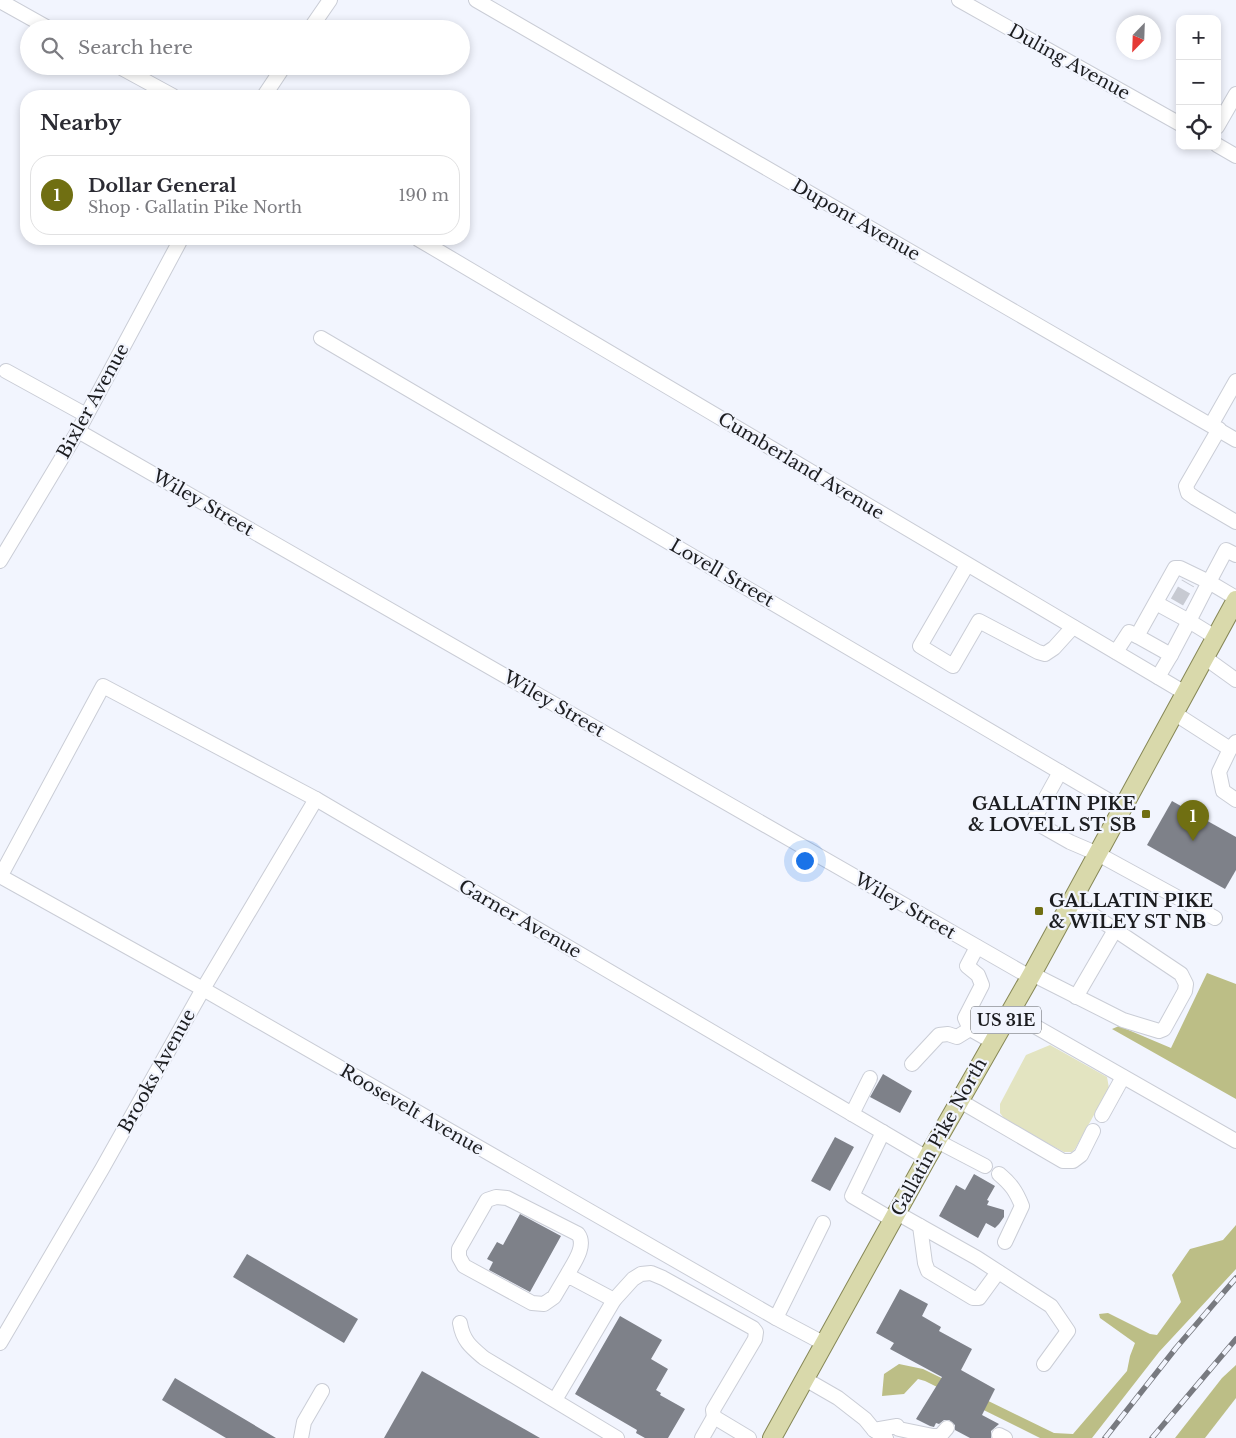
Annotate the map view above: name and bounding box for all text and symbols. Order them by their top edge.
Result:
north arrow [1116,15,1161,60]
map controls [1176,15,1221,150]
button: + [1176,15,1221,60]
street label: Duling Avenue [1004,19,1134,105]
search box [20,20,470,75]
icon: search [38,34,66,62]
text: Search here [78,36,193,59]
button: − [1176,60,1221,105]
button: locate [1176,105,1221,150]
text: Nearby [40,110,121,136]
text: Dollar General [88,174,236,197]
street label: Dupont Avenue [788,174,924,266]
text: 1 [54,185,60,205]
text: 190 m [398,185,449,205]
text: Shop · Gallatin Pike North [88,197,302,217]
street label: Bixler Avenue [52,340,134,462]
street label: Cumberland Avenue [714,408,888,524]
street label: Wiley Street [148,465,258,541]
street label: Lovell Street [666,534,778,612]
street label: Wiley Street [499,666,609,742]
place label: GALLATIN PIKE & LOVELL ST SB [968,793,1136,836]
pin: 1 [1177,800,1209,841]
marker: GALLATIN PIKE & LOVELL ST SB [1140,808,1152,820]
your location [792,848,818,874]
street label: Wiley Street [850,868,960,944]
street label: Garner Avenue [455,875,585,963]
place label: GALLATIN PIKE & WILEY ST NB [1049,890,1213,933]
marker: GALLATIN PIKE & WILEY ST NB [1033,905,1045,917]
street label: Brooks Avenue [114,1005,200,1137]
road number: US 31E [971,1006,1041,1034]
street label: Gallatin Pike North [886,1054,992,1220]
street label: Roosevelt Avenue [336,1060,488,1160]

